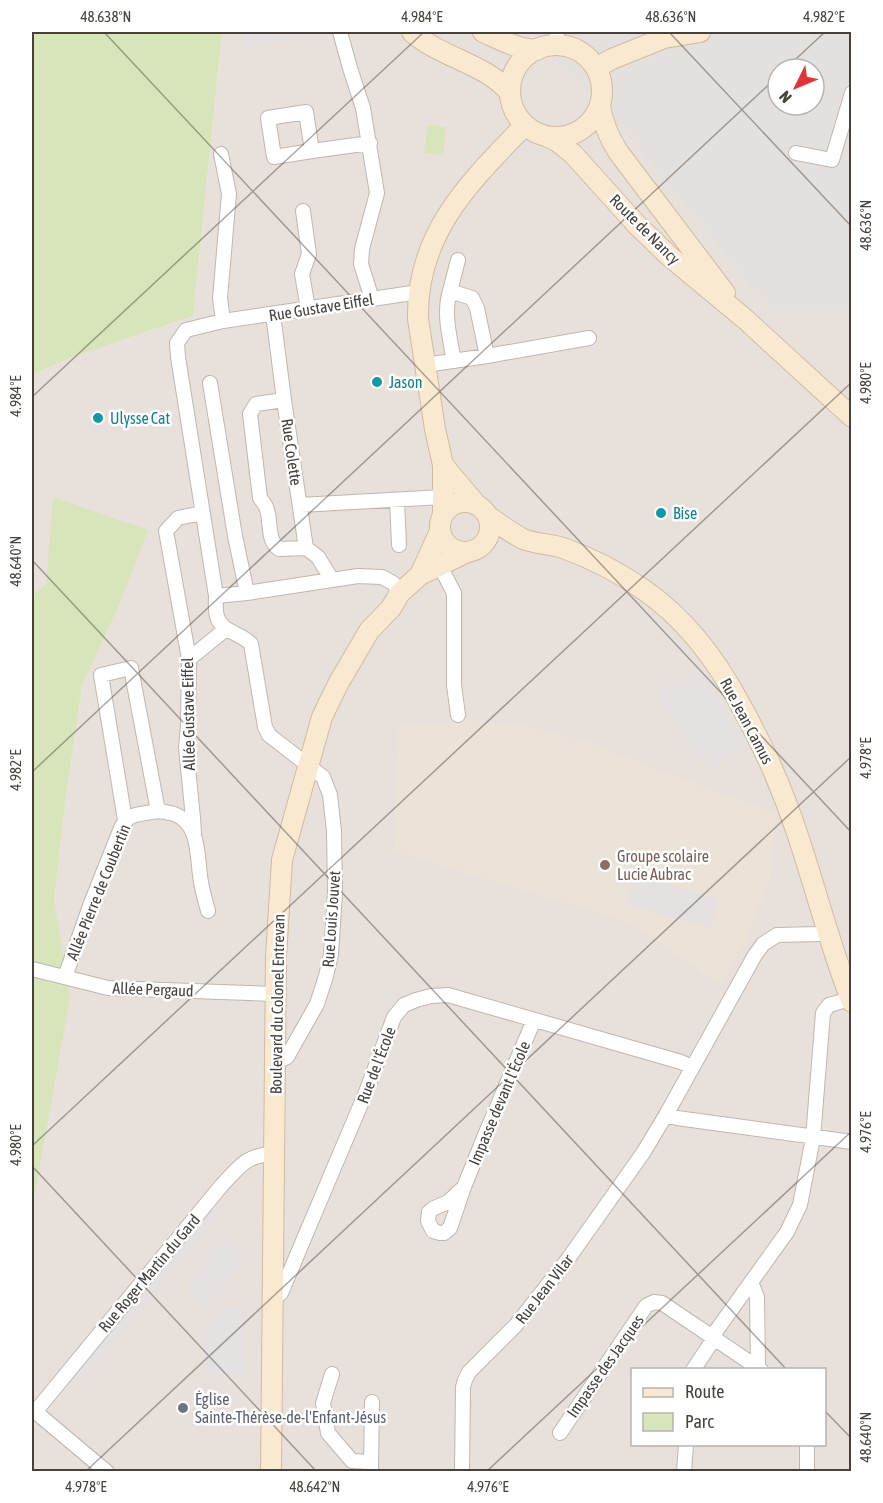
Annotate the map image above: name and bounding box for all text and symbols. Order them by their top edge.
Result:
text: 48.638°N [81,8,131,25]
text: 4.984°E [401,8,443,25]
text: 48.636°N [646,8,696,25]
text: 4.982°E [803,8,845,25]
north arrow [766,57,826,117]
text: N [775,88,795,107]
street label: Route de Nancy [606,190,684,269]
text: 48.636°N [857,200,874,250]
street label: Rue Gustave Eiffel [267,290,375,324]
text: 4.980°E [857,362,874,404]
place label: Jason [389,373,423,391]
text: 4.984°E [7,375,24,417]
marker: Jason [370,375,384,389]
place label: Ulysse Cat [110,409,171,428]
marker: Ulysse Cat [91,411,105,425]
street label: Rue Colette [278,417,306,487]
place label: Bise [673,504,697,522]
marker: Bise [654,506,668,520]
text: 48.640°N [7,536,24,586]
street label: Allée Gustave Eiffel [178,656,198,771]
street label: Rue Jean Camus [717,675,777,767]
text: 4.978°E [857,737,874,779]
text: 4.982°E [7,749,24,791]
street label: Allée Pierre de Coubertin [62,821,134,963]
place label: Groupe scolaire Lucie Aubrac [617,847,709,883]
marker: Groupe scolaire Lucie Aubrac [598,858,612,872]
street label: Rue Louis Jouvet [319,870,343,968]
street label: Boulevard du Colonel Entrevan [266,914,288,1094]
street label: Allée Pergaud [112,979,194,1000]
street label: Rue de l'École [353,1024,399,1106]
street label: Impasse devant l'École [465,1038,534,1168]
text: 4.976°E [857,1111,874,1153]
text: 4.980°E [7,1124,24,1166]
street label: Rue Roger Martin du Gard [94,1210,204,1336]
street label: Rue Jean Vilar [511,1251,577,1327]
street label: Impasse des Jacques [563,1311,648,1421]
legend [631,1368,826,1446]
text: Route [685,1381,724,1402]
place label: Église Sainte-Thérèse-de-l'Enfant-Jésus [195,1390,386,1426]
marker: Église Sainte-Thérèse-de-l'Enfant-Jésus [176,1401,190,1415]
text: Parc [685,1411,714,1432]
text: 48.640°N [857,1412,874,1462]
text: 4.978°E [65,1478,107,1495]
text: 48.642°N [290,1478,340,1495]
text: 4.976°E [467,1478,509,1495]

